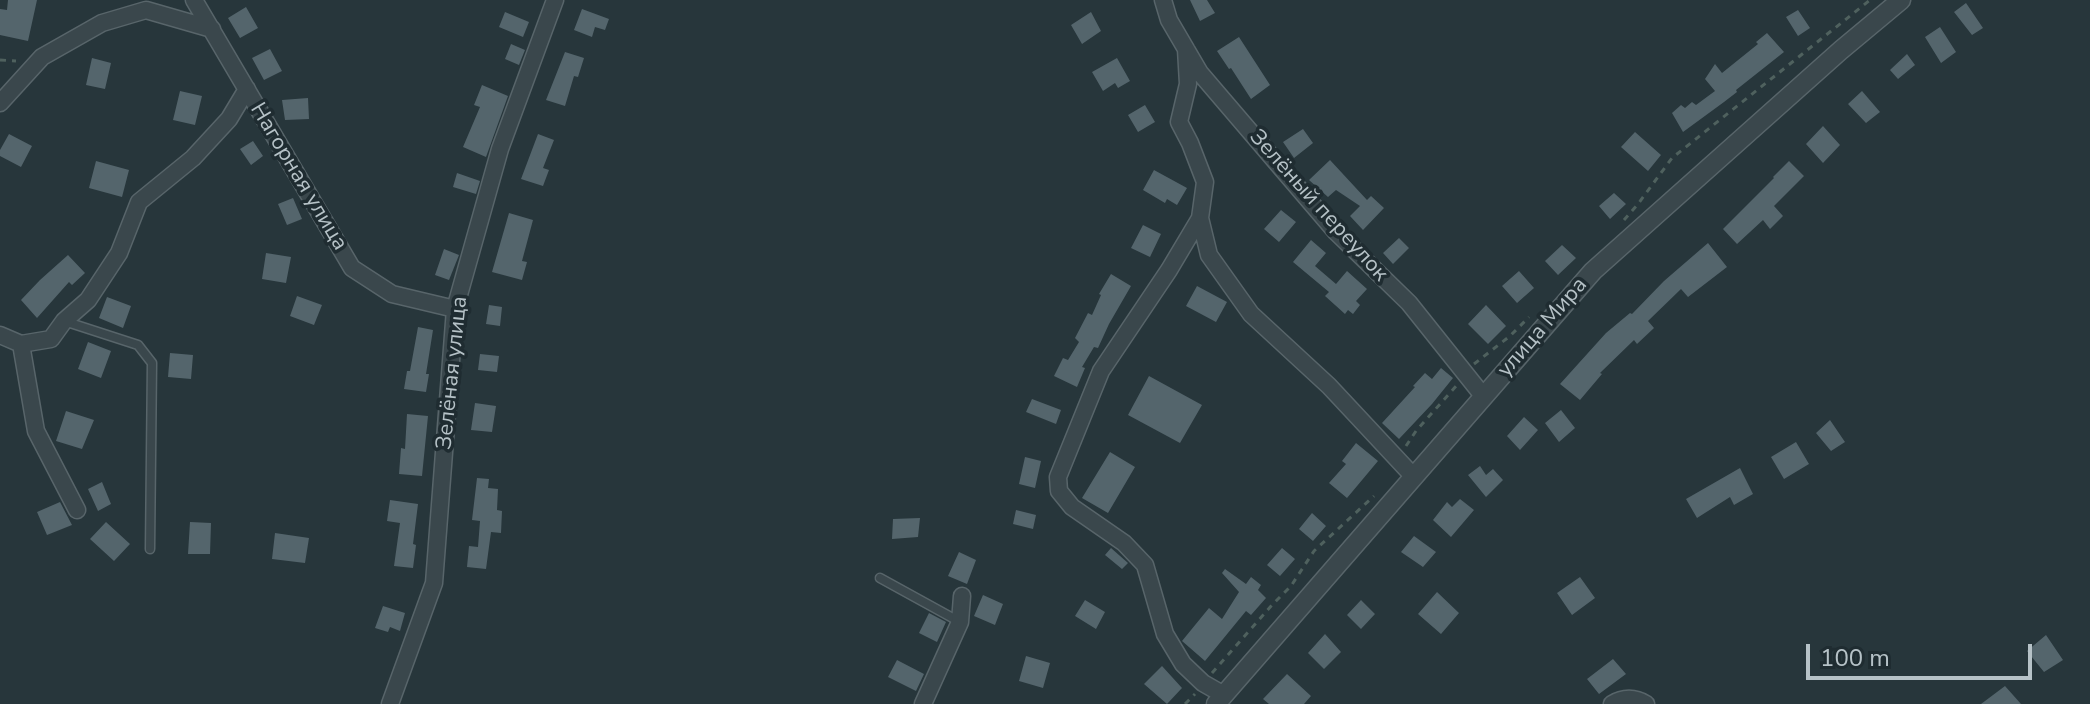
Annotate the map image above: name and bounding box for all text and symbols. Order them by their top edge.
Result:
street label: Нагорная улица [244,98,352,256]
street label: Зелёный переулок [1243,125,1393,287]
street label: улица Мира [1493,273,1593,383]
street label: Зелёная улица [432,295,474,451]
scale bar [1810,628,2036,678]
text: 100 m [1820,642,1890,674]

